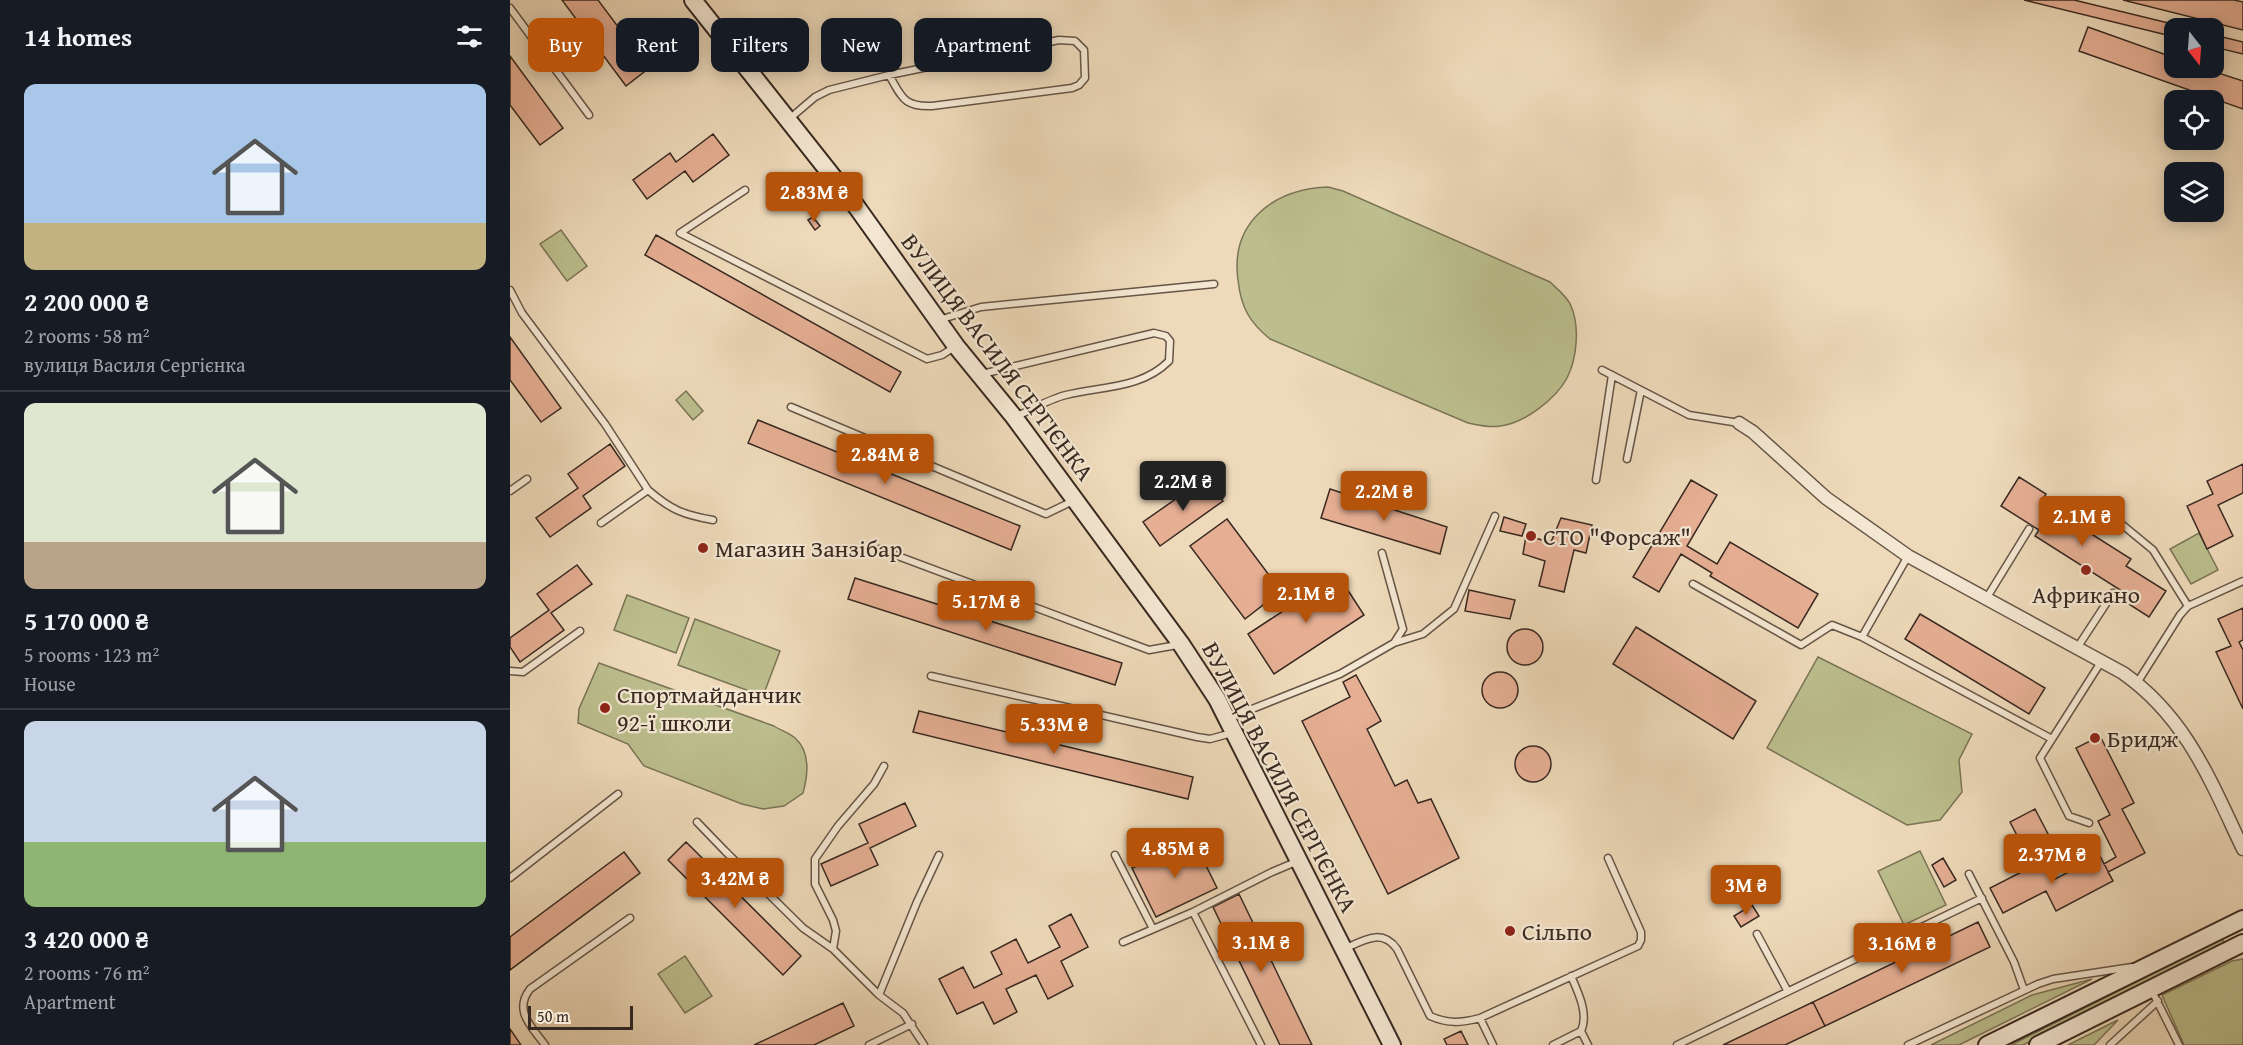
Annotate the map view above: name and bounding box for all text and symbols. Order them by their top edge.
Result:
text: 14 homes [24,17,132,56]
chip: Buy [528,18,604,72]
chip: Rent [616,18,699,72]
chip: Filters [711,18,809,72]
chip: New [821,18,902,72]
chip: Apartment [914,18,1052,72]
north arrow [2164,18,2224,78]
map controls [2164,18,2224,222]
icon: filters [453,20,486,53]
button: locate [2164,90,2224,150]
icon: home [201,123,309,231]
button: layers [2164,162,2224,222]
pin: 2.83M ₴ [759,172,869,223]
text: 2.83M ₴ [780,177,848,206]
street label: ВУЛИЦЯ ВАСИЛЯ СЕРГІЄНКА [893,226,1103,488]
text: 2 200 000 ₴ [24,282,149,321]
text: 2 rooms · 58 m² [24,321,150,350]
text: вулиця Василя Сергієнка [24,350,245,379]
pin: 2.84M ₴ [830,434,940,485]
text: 2.84M ₴ [851,439,919,468]
icon: home [201,442,309,550]
pin: 2.2M ₴ [1134,461,1232,512]
text: 2.2M ₴ [1154,466,1212,495]
pin: 2.2M ₴ [1335,471,1433,522]
text: 2.2M ₴ [1355,476,1413,505]
pin: 2.1M ₴ [2033,496,2131,547]
text: 2.1M ₴ [2053,501,2111,530]
place label: СТО "Форсаж" [1543,519,1691,554]
marker: СТО "Форсаж" [1524,529,1538,543]
place label: Магазин Занзібар [715,531,902,566]
marker: Магазин Занзібар [696,541,710,555]
marker: Африкано [2079,563,2093,577]
pin: 2.1M ₴ [1257,573,1355,624]
place label: Африкано [2032,577,2140,612]
text: 2.1M ₴ [1277,578,1335,607]
pin: 5.17M ₴ [931,581,1041,632]
text: 5.17M ₴ [952,586,1020,615]
text: 5 170 000 ₴ [24,601,149,640]
street label: ВУЛИЦЯ ВАСИЛЯ СЕРГІЄНКА [1194,635,1367,919]
text: 5 rooms · 123 m² [24,640,159,669]
text: House [24,669,76,698]
place label: Спортмайданчик 92-ї школи [617,677,802,740]
marker: Спортмайданчик 92-ї школи [598,701,612,715]
pin: 5.33M ₴ [999,704,1109,755]
text: 5.33M ₴ [1020,709,1088,738]
place label: Бридж [2107,721,2179,756]
marker: Бридж [2088,731,2102,745]
icon: home [201,760,309,868]
pin: 4.85M ₴ [1120,828,1230,879]
text: 4.85M ₴ [1141,833,1209,862]
pin: 2.37M ₴ [1997,834,2107,885]
text: 2.37M ₴ [2018,839,2086,868]
pin: 3.42M ₴ [680,858,790,909]
text: 3.42M ₴ [701,863,769,892]
pin: 3M ₴ [1710,865,1782,916]
text: 3M ₴ [1725,870,1767,899]
place label: Сільпо [1522,914,1592,949]
text: 3 420 000 ₴ [24,919,149,958]
pin: 3.1M ₴ [1212,922,1310,973]
pin: 3.16M ₴ [1847,923,1957,974]
marker: Сільпо [1503,924,1517,938]
text: 3.1M ₴ [1232,927,1290,956]
text: 3.16M ₴ [1868,928,1936,957]
text: 2 rooms · 76 m² [24,958,150,987]
text: Apartment [24,987,116,1016]
scale bar [528,1003,633,1030]
text: 50 m [537,1004,569,1028]

